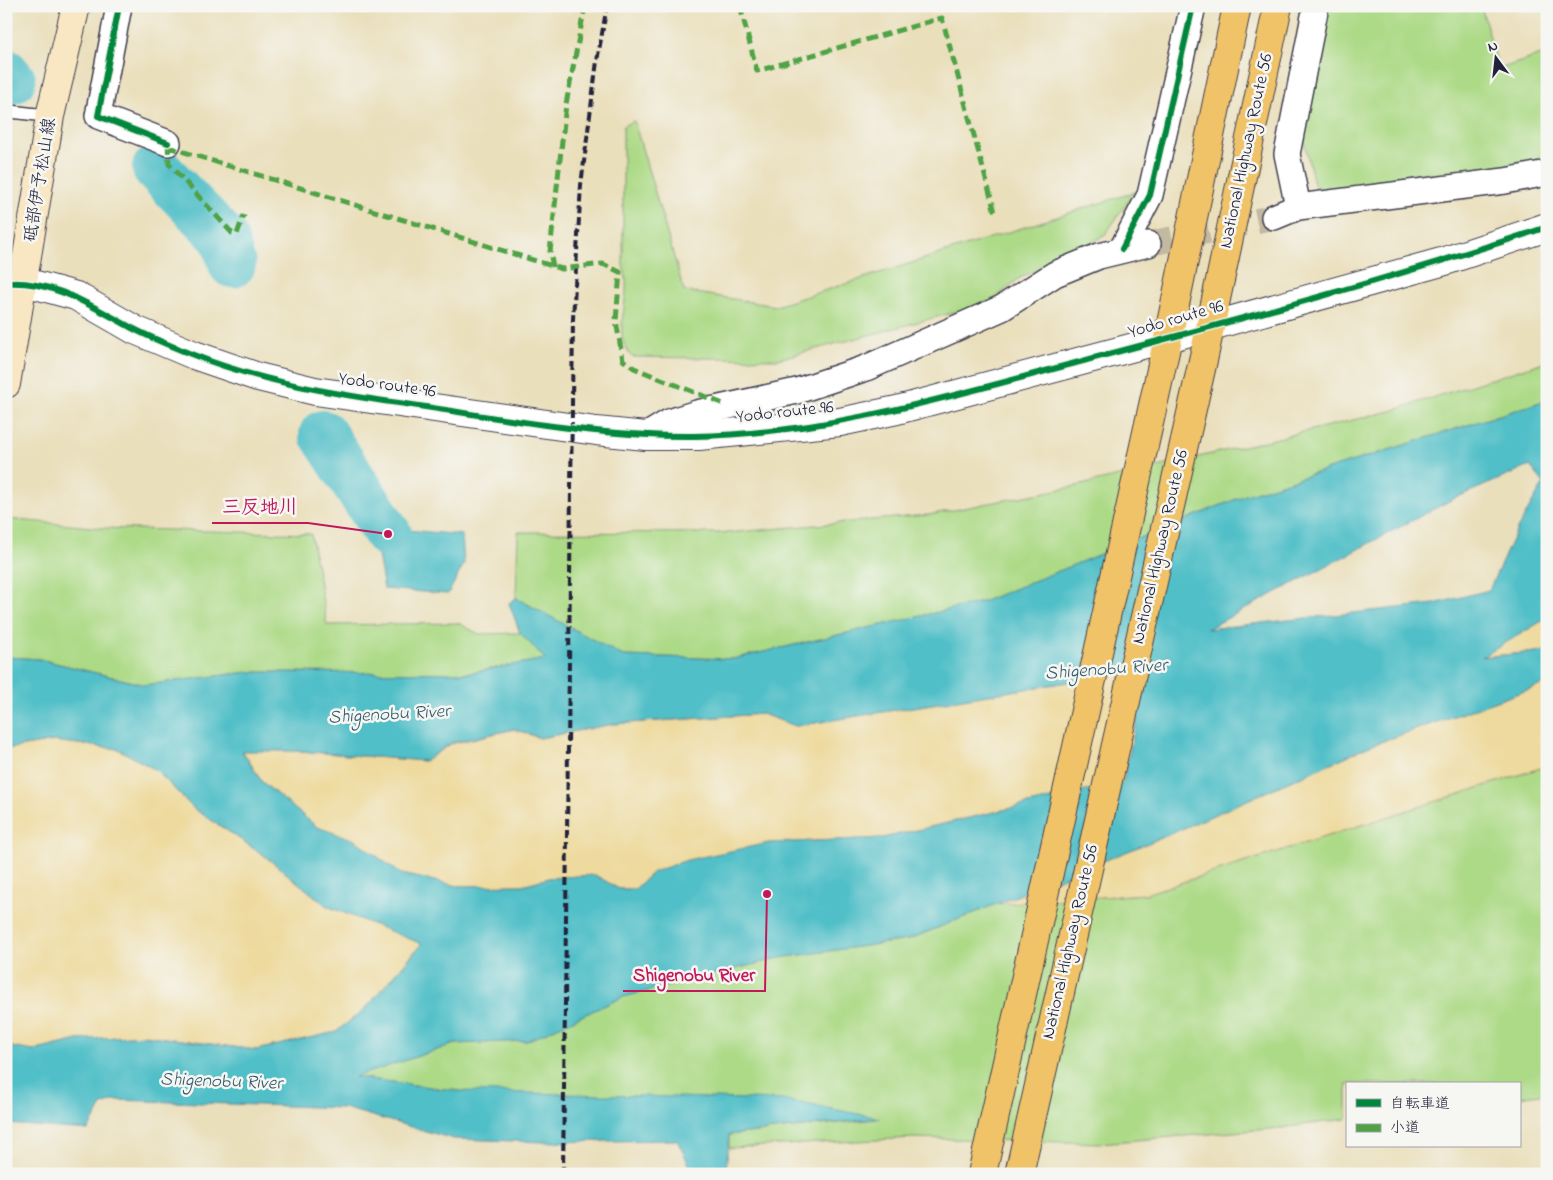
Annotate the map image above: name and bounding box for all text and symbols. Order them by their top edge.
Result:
north arrow [1470,32,1520,82]
text: N [1486,36,1500,58]
street label: National Highway Route 56 [1214,51,1281,251]
street label: 砥部伊予松山線 [18,116,64,244]
street label: Yodo route 96 [1125,294,1227,346]
street label: Yodo route 96 [337,366,437,406]
street label: Yodo route 96 [735,395,835,431]
street label: National Highway Route 56 [1126,447,1197,647]
callout: 三反地川 [212,489,308,523]
text: 三反地川 [222,495,298,522]
water label: Shigenobu River [1044,652,1170,689]
water label: Shigenobu River [327,698,453,733]
street label: National Highway Route 56 [1036,842,1107,1042]
callout: Shigenobu River [623,957,765,991]
text: Shigenobu River [633,963,756,992]
water label: Shigenobu River [159,1066,285,1099]
legend [1346,1082,1520,1148]
text: 自転車道 [1390,1093,1450,1115]
text: 小道 [1390,1117,1420,1139]

